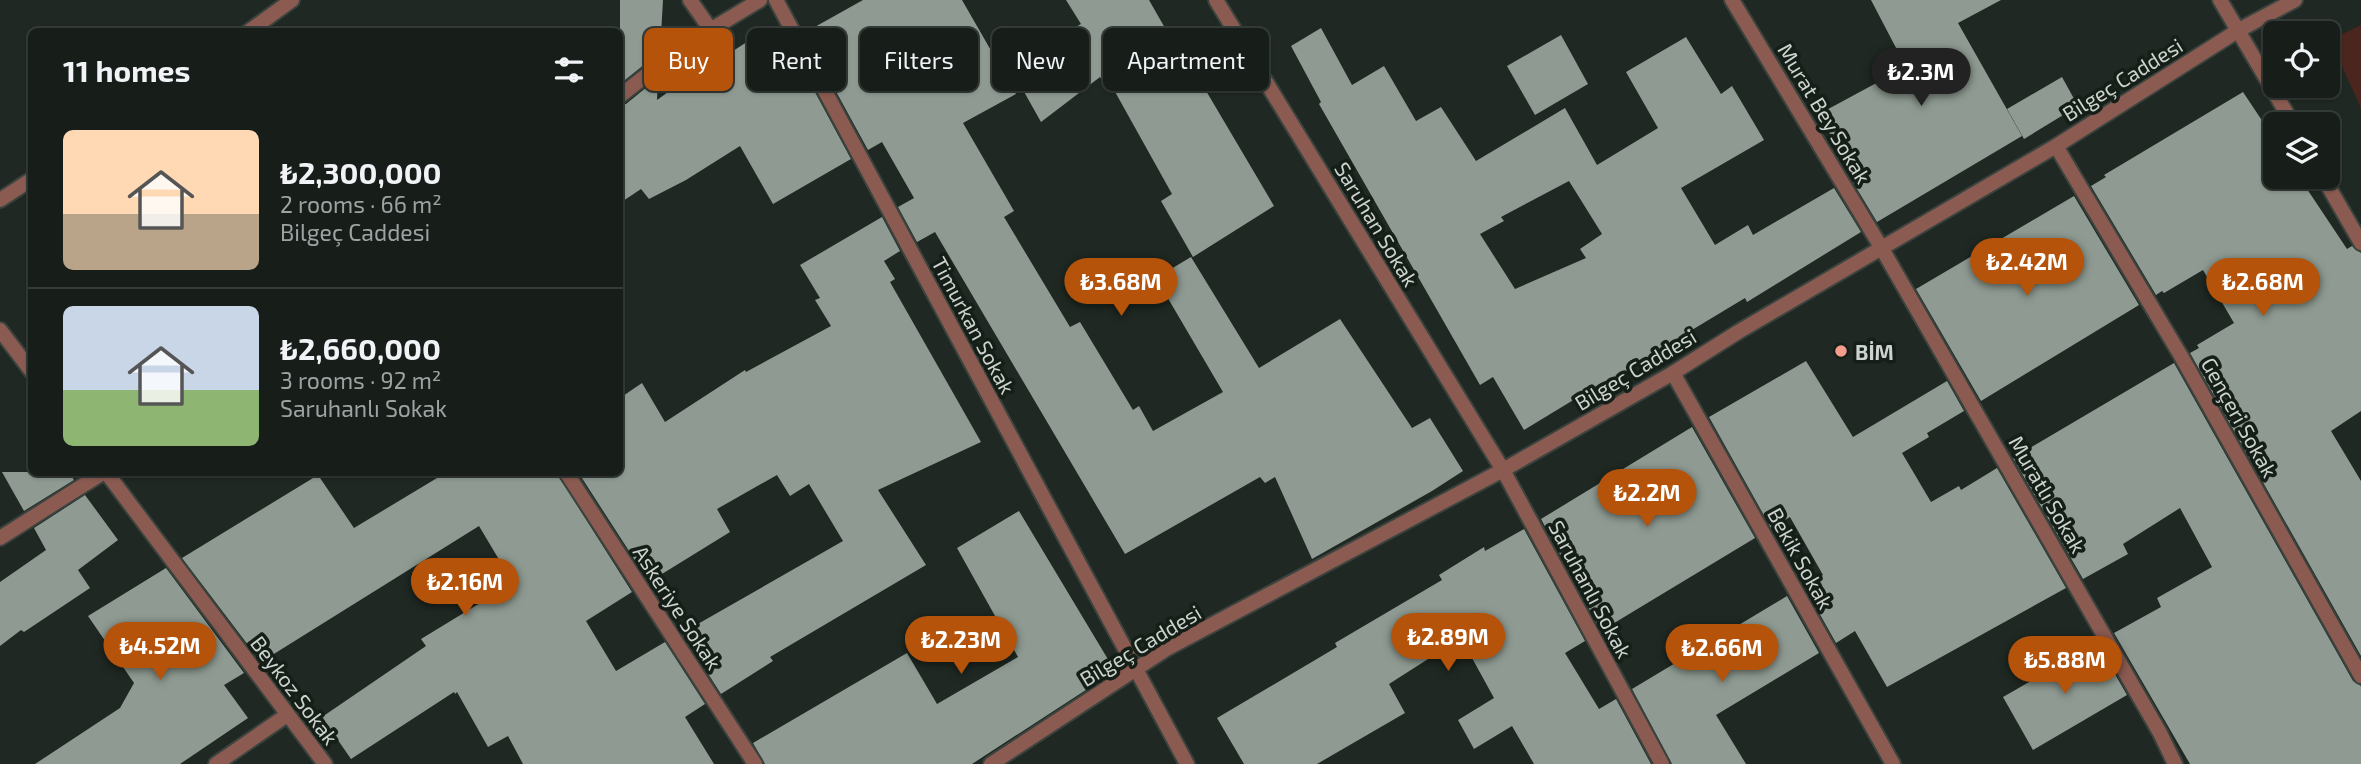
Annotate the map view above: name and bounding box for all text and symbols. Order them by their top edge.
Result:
map controls [2263,21,2340,189]
button: locate [2263,21,2340,98]
chip: Buy [644,28,733,91]
chip: Rent [747,28,846,91]
chip: Filters [860,28,978,91]
chip: New [992,28,1089,91]
chip: Apartment [1103,28,1269,91]
street label: Bilgeç Caddesi [2057,32,2188,128]
street label: Murat Bey Sokak [1773,38,1877,188]
pin: ₺2.3M [1872,48,1970,108]
icon: filters [550,51,588,89]
text: 11 homes [63,52,190,88]
text: ₺2.3M [1888,57,1954,85]
button: layers [2263,112,2340,189]
text: ₺2,300,000 [280,154,442,190]
street label: Saruhan Sokak [1330,157,1424,291]
icon: home [119,158,203,242]
text: 2 rooms · 66 m² [280,190,442,218]
text: Bilgeç Caddesi [280,218,430,246]
pin: ₺2.42M [1970,238,2084,298]
text: ₺2.42M [1986,247,2068,275]
street label: Timurkan Sokak [927,252,1021,398]
pin: ₺3.68M [1064,258,1178,318]
pin: ₺2.68M [2206,258,2320,318]
text: ₺3.68M [1080,267,1162,295]
text: ₺2.68M [2222,267,2304,295]
street label: Bilgeç Caddesi [1570,323,1701,417]
text: ₺2,660,000 [280,330,441,366]
icon: home [119,334,203,418]
place label: BİM [1855,339,1894,364]
marker: BİM [1833,343,1849,359]
street label: Gençeri Sokak [2195,353,2283,482]
text: 3 rooms · 92 m² [280,366,441,394]
text: Saruhanlı Sokak [280,394,447,422]
street label: Muratlı Sokak [2004,431,2092,557]
pin: ₺2.2M [1598,470,1696,529]
text: ₺2.2M [1613,478,1681,506]
street label: Bekik Sokak [1763,503,1839,613]
street label: Saruhanlı Sokak [1544,516,1638,662]
street label: Askeriye Sokak [629,540,727,674]
pin: ₺2.16M [408,558,522,618]
text: ₺2.16M [427,567,503,595]
street label: Bilgeç Caddesi [1075,599,1206,693]
pin: ₺2.89M [1391,614,1505,673]
pin: ₺2.23M [904,616,1018,676]
pin: ₺4.52M [103,622,217,682]
text: ₺2.89M [1407,622,1489,650]
pin: ₺2.66M [1665,624,1779,684]
text: ₺2.23M [921,625,1001,653]
text: ₺4.52M [119,631,201,659]
street label: Beykoz Sokak [246,631,344,750]
text: ₺2.66M [1682,633,1762,661]
pin: ₺5.88M [2008,636,2122,696]
text: ₺5.88M [2024,645,2106,673]

